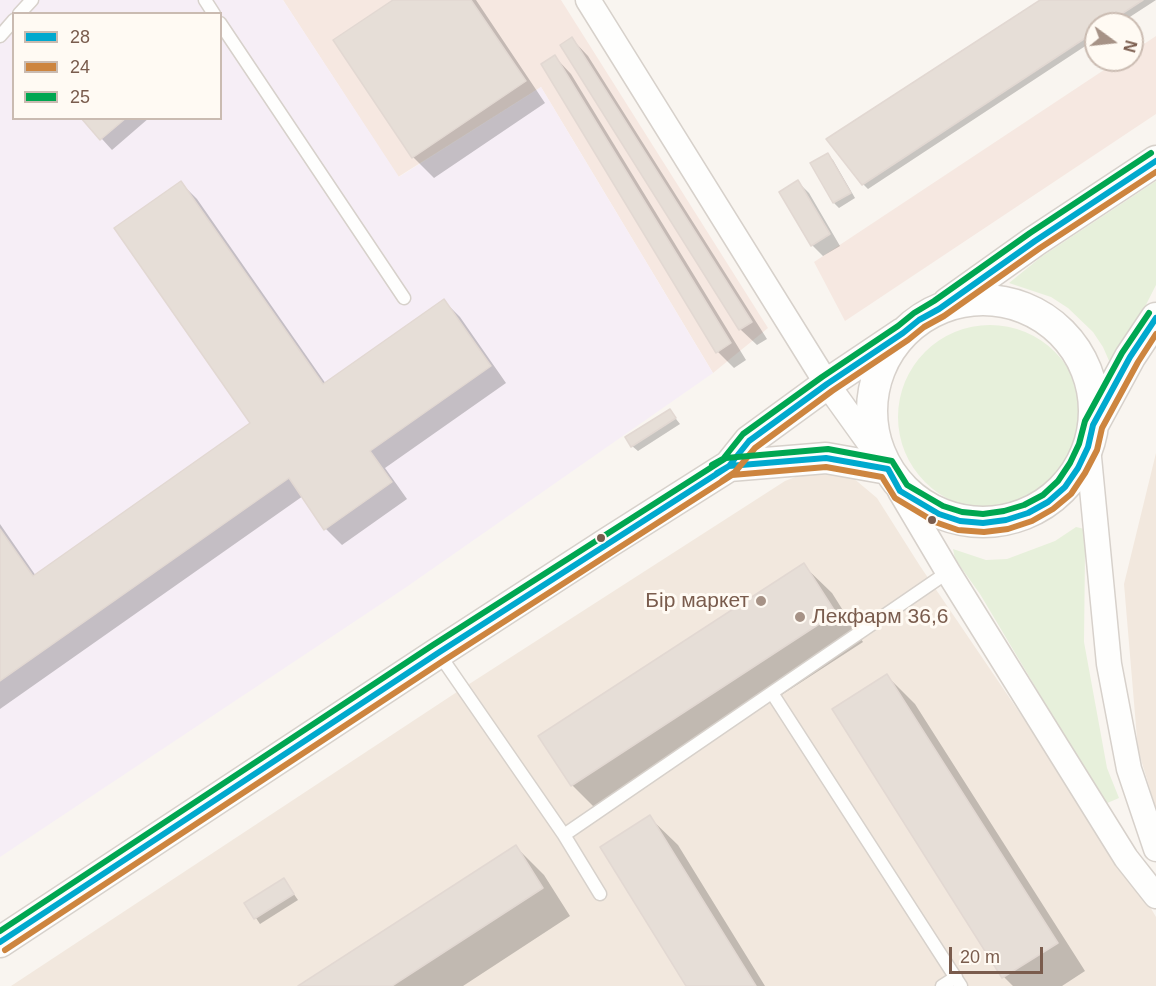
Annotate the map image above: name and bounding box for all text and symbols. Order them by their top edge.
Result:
legend [12,12,222,120]
north arrow [1084,12,1144,72]
text: 28 [70,27,90,47]
text: N [1120,38,1140,54]
text: 24 [70,57,90,77]
text: 25 [70,87,90,107]
unlabelled marker [926,514,938,526]
unlabelled marker [595,532,607,544]
place label: Бір маркет [645,588,749,614]
marker: Бір маркет [754,594,768,608]
place label: Лекфарм 36,6 [812,604,948,630]
marker: Лекфарм 36,6 [793,610,807,624]
scale bar [952,935,1046,973]
text: 20 m [960,947,1000,967]

